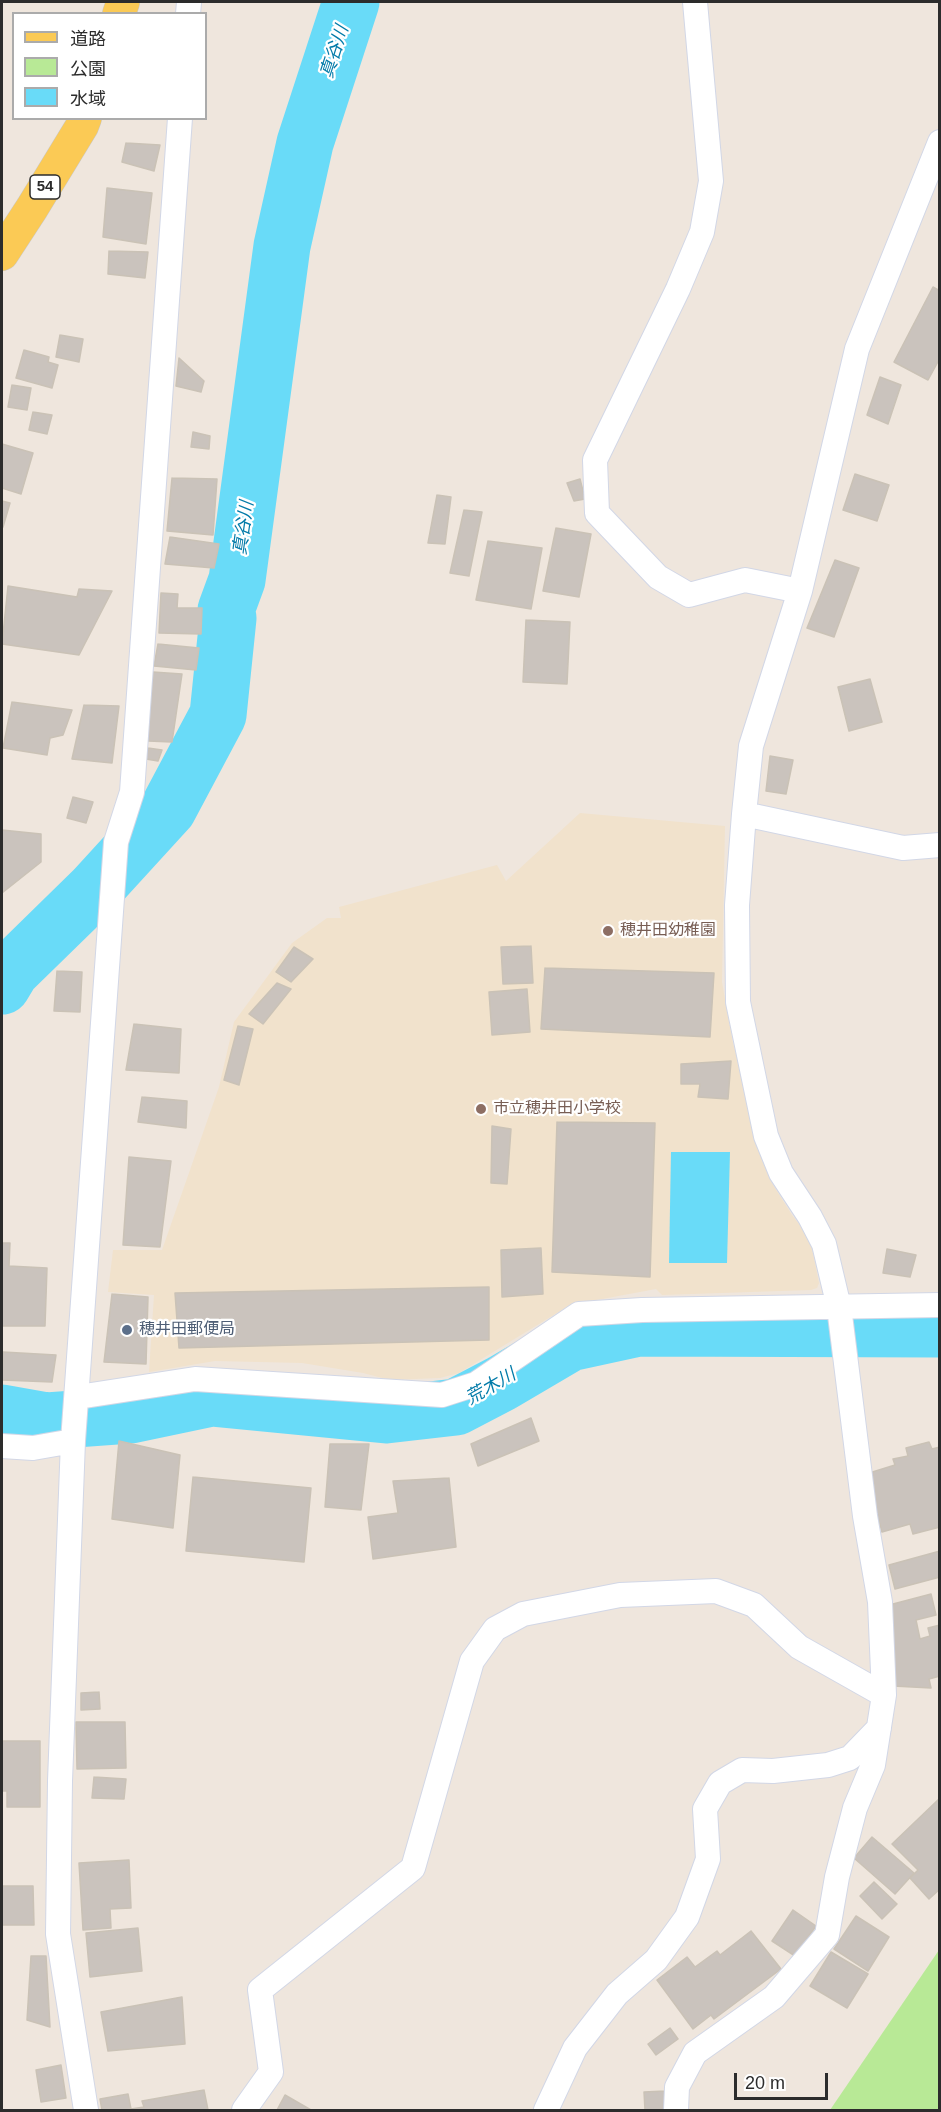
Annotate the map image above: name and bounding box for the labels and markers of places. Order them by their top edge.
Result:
place label: 穂井田幼稚園 [620,921,716,941]
marker: 穂井田幼稚園 [601,924,615,938]
place label: 市立穂井田小学校 [493,1099,621,1119]
marker: 市立穂井田小学校 [474,1102,488,1116]
place label: 穂井田郵便局 [139,1320,235,1340]
marker: 穂井田郵便局 [120,1323,134,1337]

